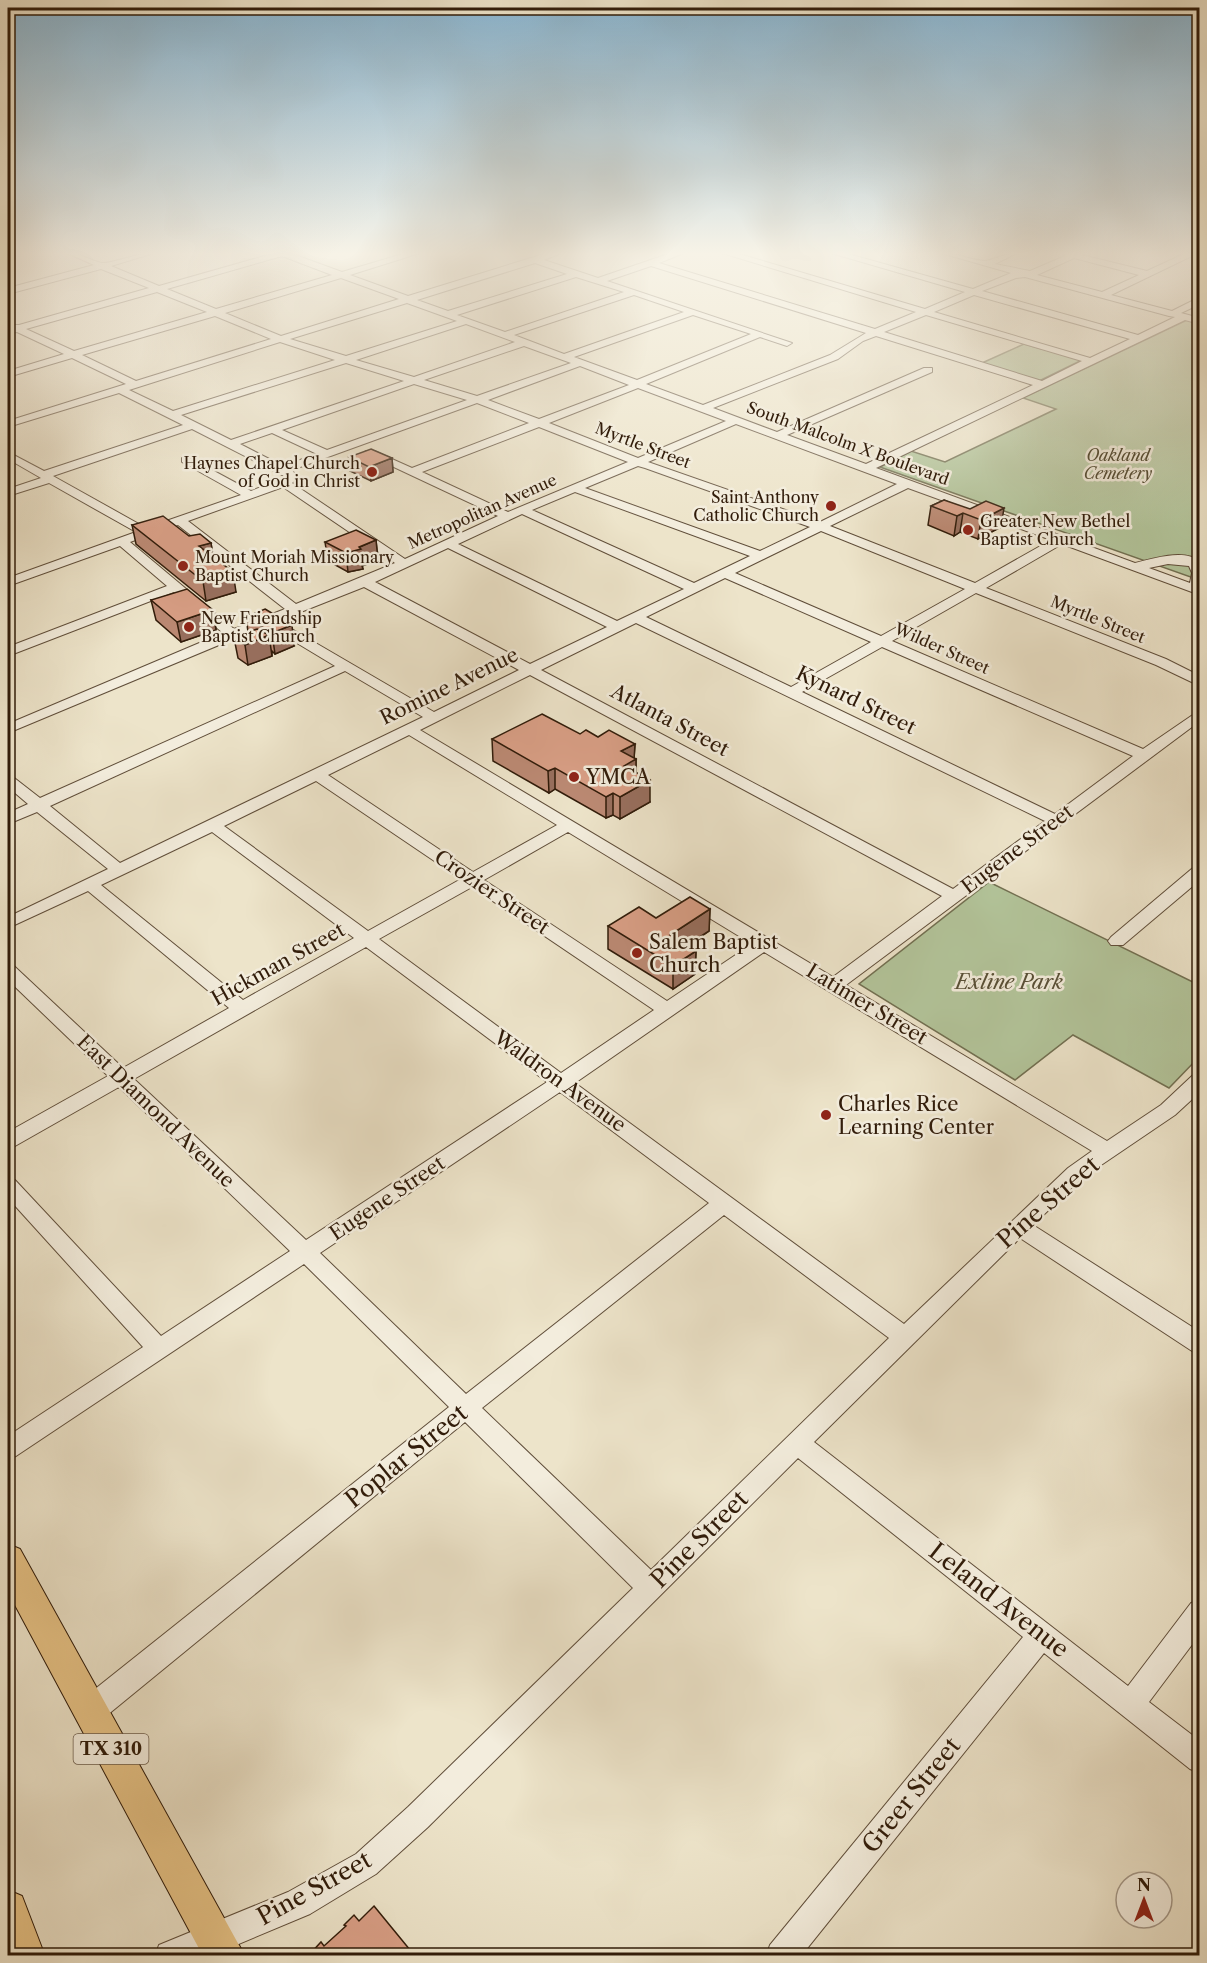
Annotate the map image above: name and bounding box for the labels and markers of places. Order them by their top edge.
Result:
place label: Haynes Chapel Church of God in Christ [183,453,360,491]
marker: Haynes Chapel Church of God in Christ [365,465,379,479]
place label: Saint Anthony Catholic Church [693,487,820,525]
marker: Saint Anthony Catholic Church [824,499,838,513]
place label: Greater New Bethel Baptist Church [980,511,1130,549]
marker: Greater New Bethel Baptist Church [961,523,975,537]
place label: Mount Moriah Missionary Baptist Church [195,547,395,585]
marker: Mount Moriah Missionary Baptist Church [176,559,190,573]
place label: New Friendship Baptist Church [201,608,322,646]
marker: New Friendship Baptist Church [182,620,196,634]
place label: YMCA [585,765,652,789]
marker: YMCA [567,770,581,784]
place label: Salem Baptist Church [649,930,778,977]
marker: Salem Baptist Church [630,946,644,960]
place label: Charles Rice Learning Center [838,1092,995,1139]
marker: Charles Rice Learning Center [819,1108,833,1122]

